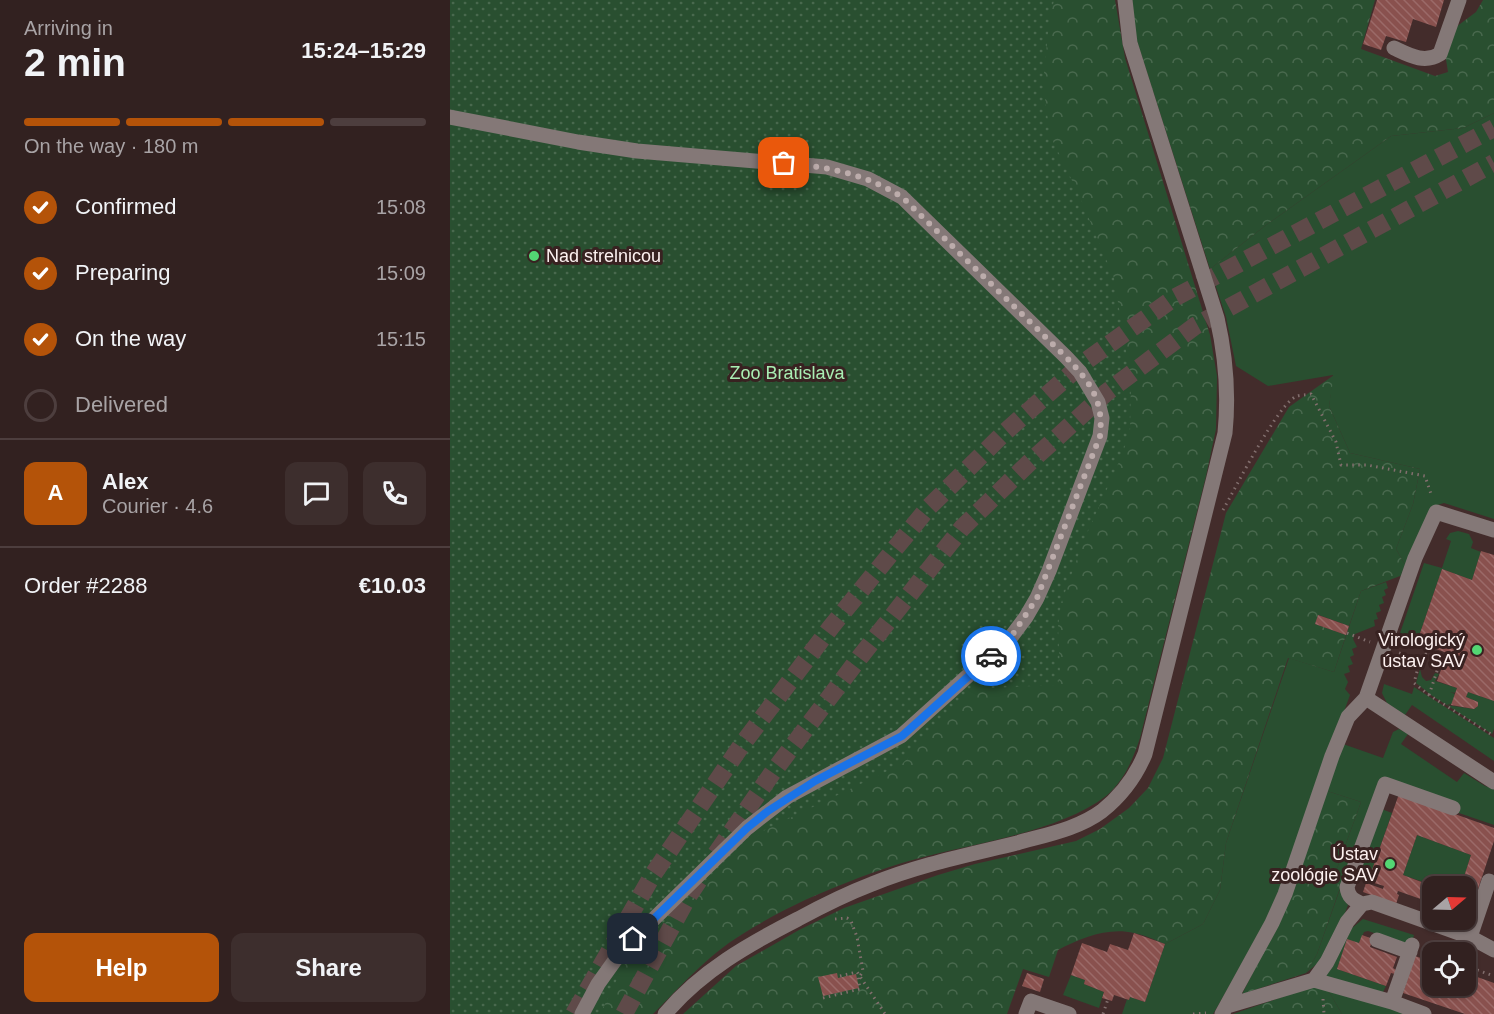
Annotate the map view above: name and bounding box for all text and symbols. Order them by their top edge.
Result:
text: Arriving in [24,17,113,39]
text: 15:24–15:29 [301,38,426,63]
text: 2 min [24,41,126,84]
text: On the way · 180 m [24,135,199,157]
pin [758,137,809,188]
icon: bag [767,146,800,179]
icon: check [24,191,57,224]
text: Confirmed [75,194,176,219]
text: 15:08 [376,196,426,218]
place label: Nad strelnicou [546,246,661,266]
marker: Nad strelnicou [527,249,541,263]
icon: check [24,257,57,290]
text: Preparing [75,260,170,285]
text: 15:09 [376,262,426,284]
icon: check [24,323,57,356]
text: On the way [75,326,186,351]
text: 15:15 [376,328,426,350]
park label: Zoo Bratislava [729,363,846,383]
text: Delivered [75,392,168,417]
button: chat [285,462,348,525]
button: phone [363,462,426,525]
text: Alex [102,469,148,494]
text: A [48,480,63,505]
text: Courier · 4.6 [102,495,213,517]
text: Order #2288 [24,573,148,598]
text: €10.03 [359,573,426,598]
courier [961,626,1021,686]
place label: Virologický ústav SAV [1378,630,1465,671]
icon: car [975,640,1008,673]
marker: Virologický ústav SAV [1470,643,1484,657]
place label: Ústav zoológie SAV [1271,843,1378,885]
marker: Ústav zoológie SAV [1383,857,1397,871]
north arrow [1422,876,1476,930]
map controls [1422,876,1476,996]
pin [607,913,658,964]
icon: home [616,922,649,955]
button: Help [24,933,219,1002]
button: Share [231,933,426,1002]
button: locate [1422,942,1476,996]

